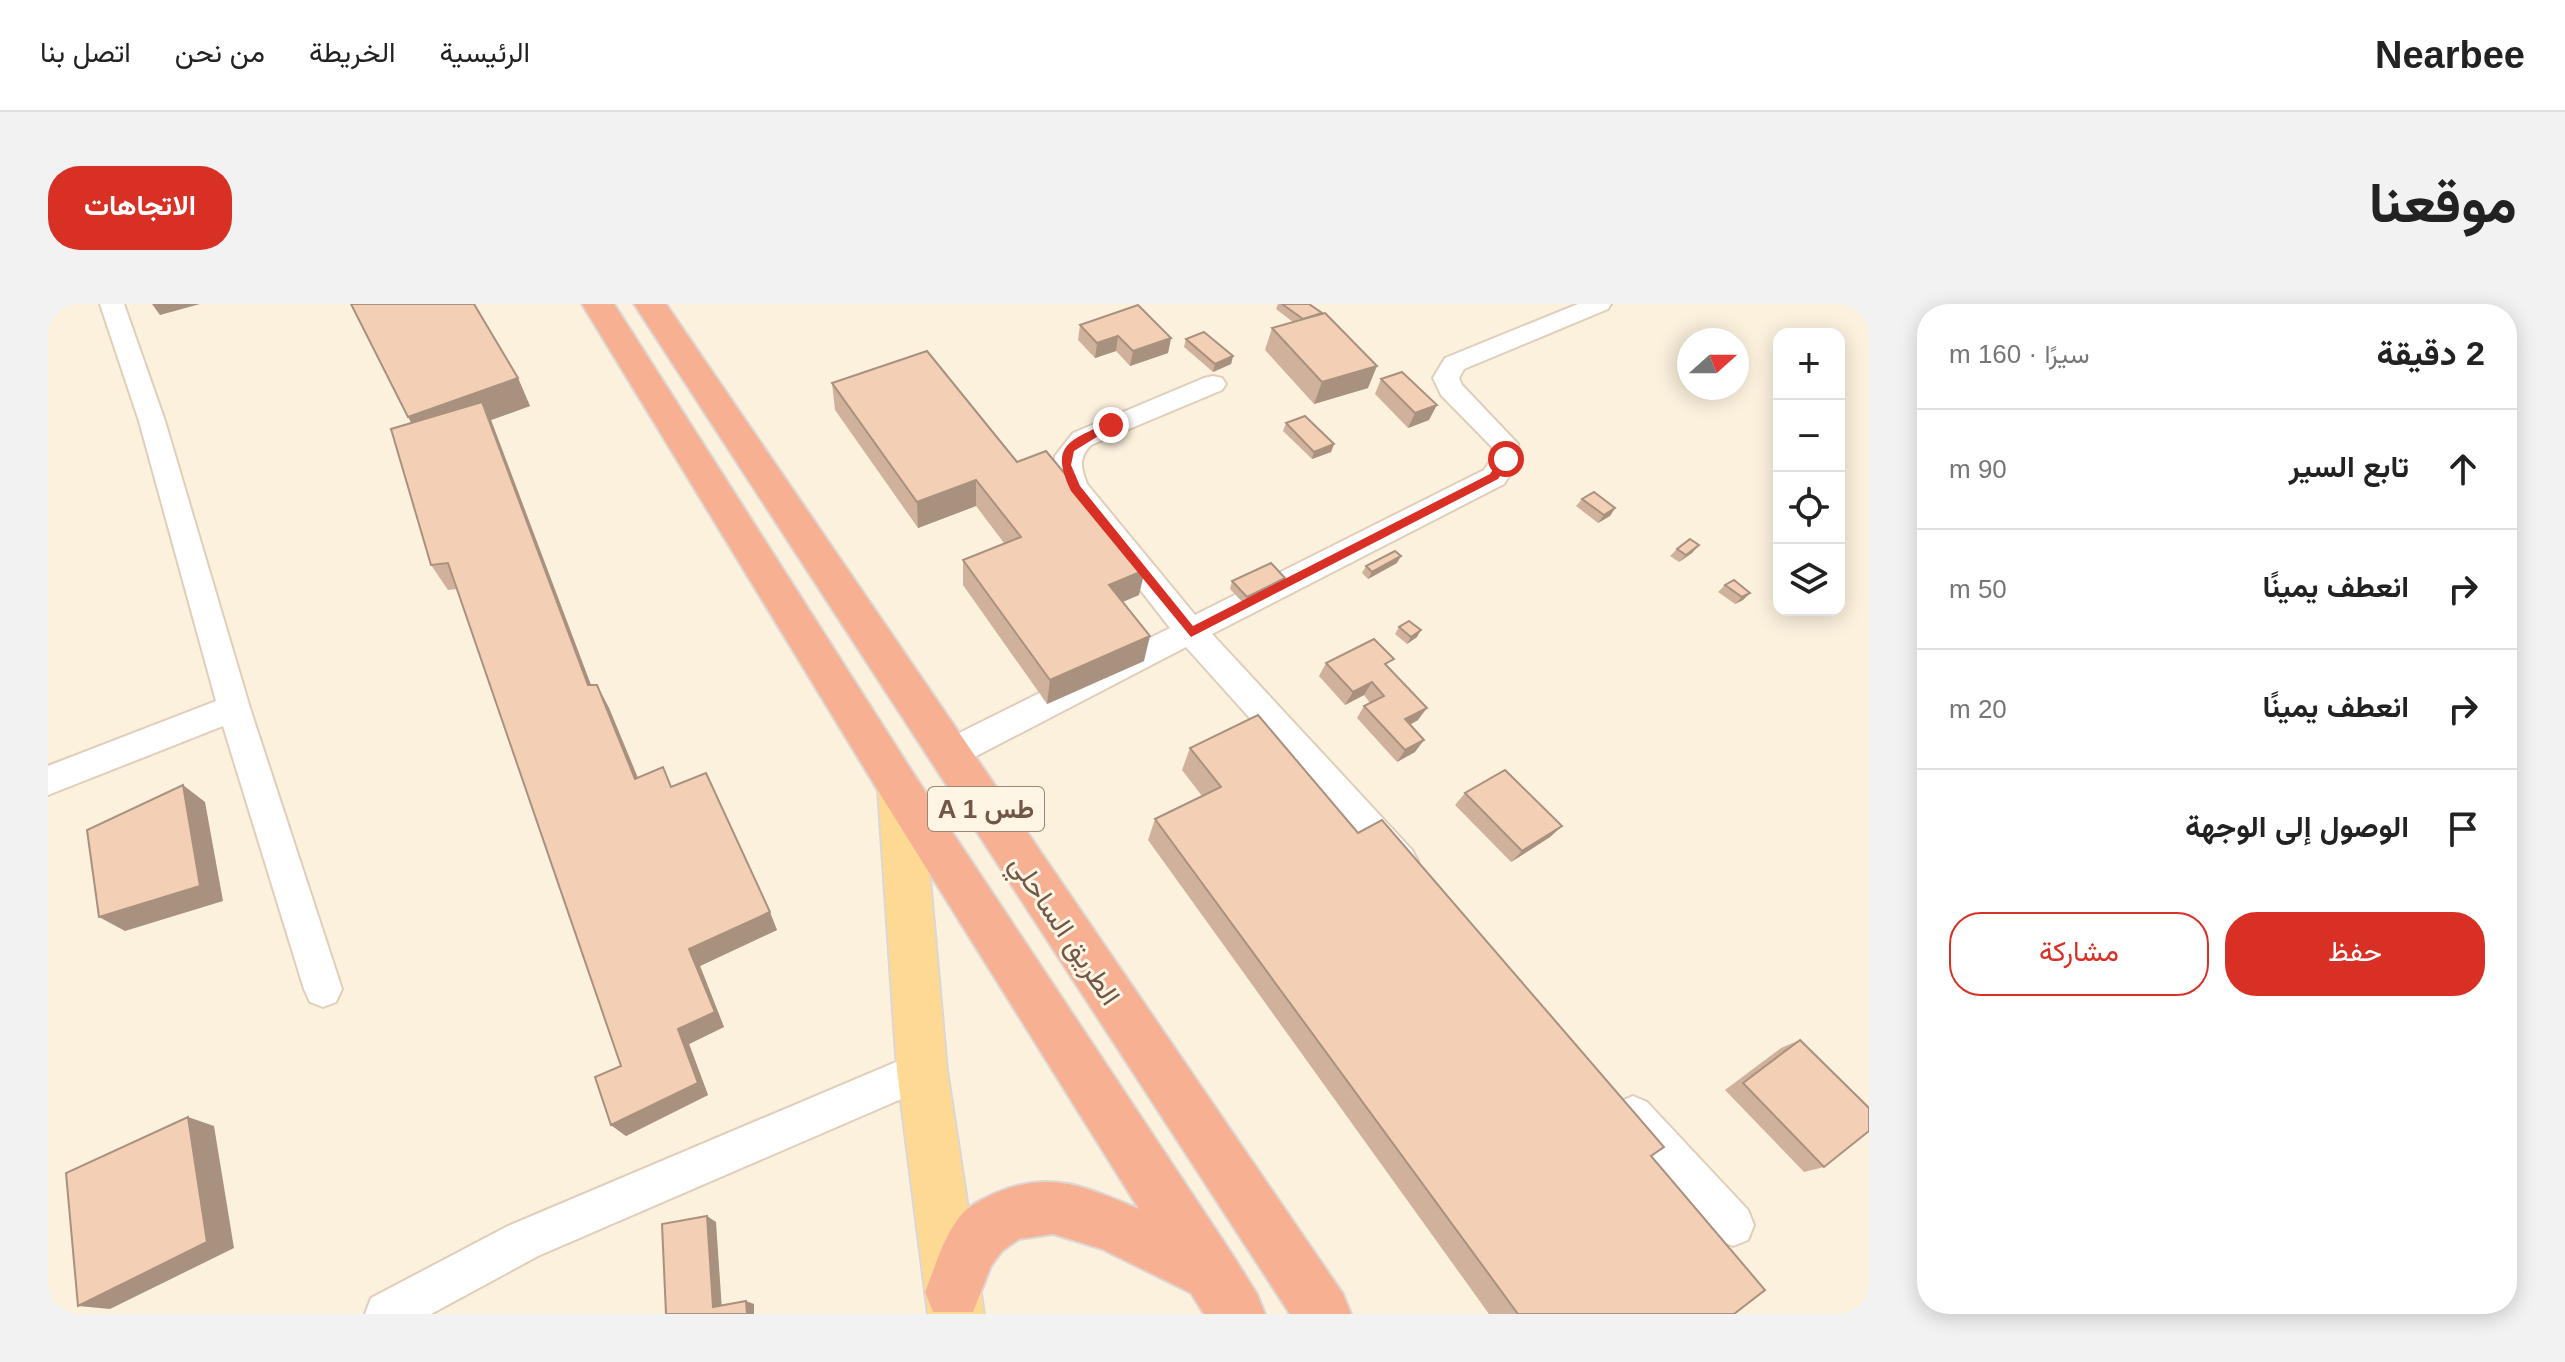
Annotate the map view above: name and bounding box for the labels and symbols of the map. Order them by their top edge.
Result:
north arrow [1677,328,1749,400]
route end [1093,407,1129,443]
route start [1488,441,1524,477]
road number: A 1 طس [928,787,1044,831]
street label: الطريق الساحلي [998,849,1126,1015]

